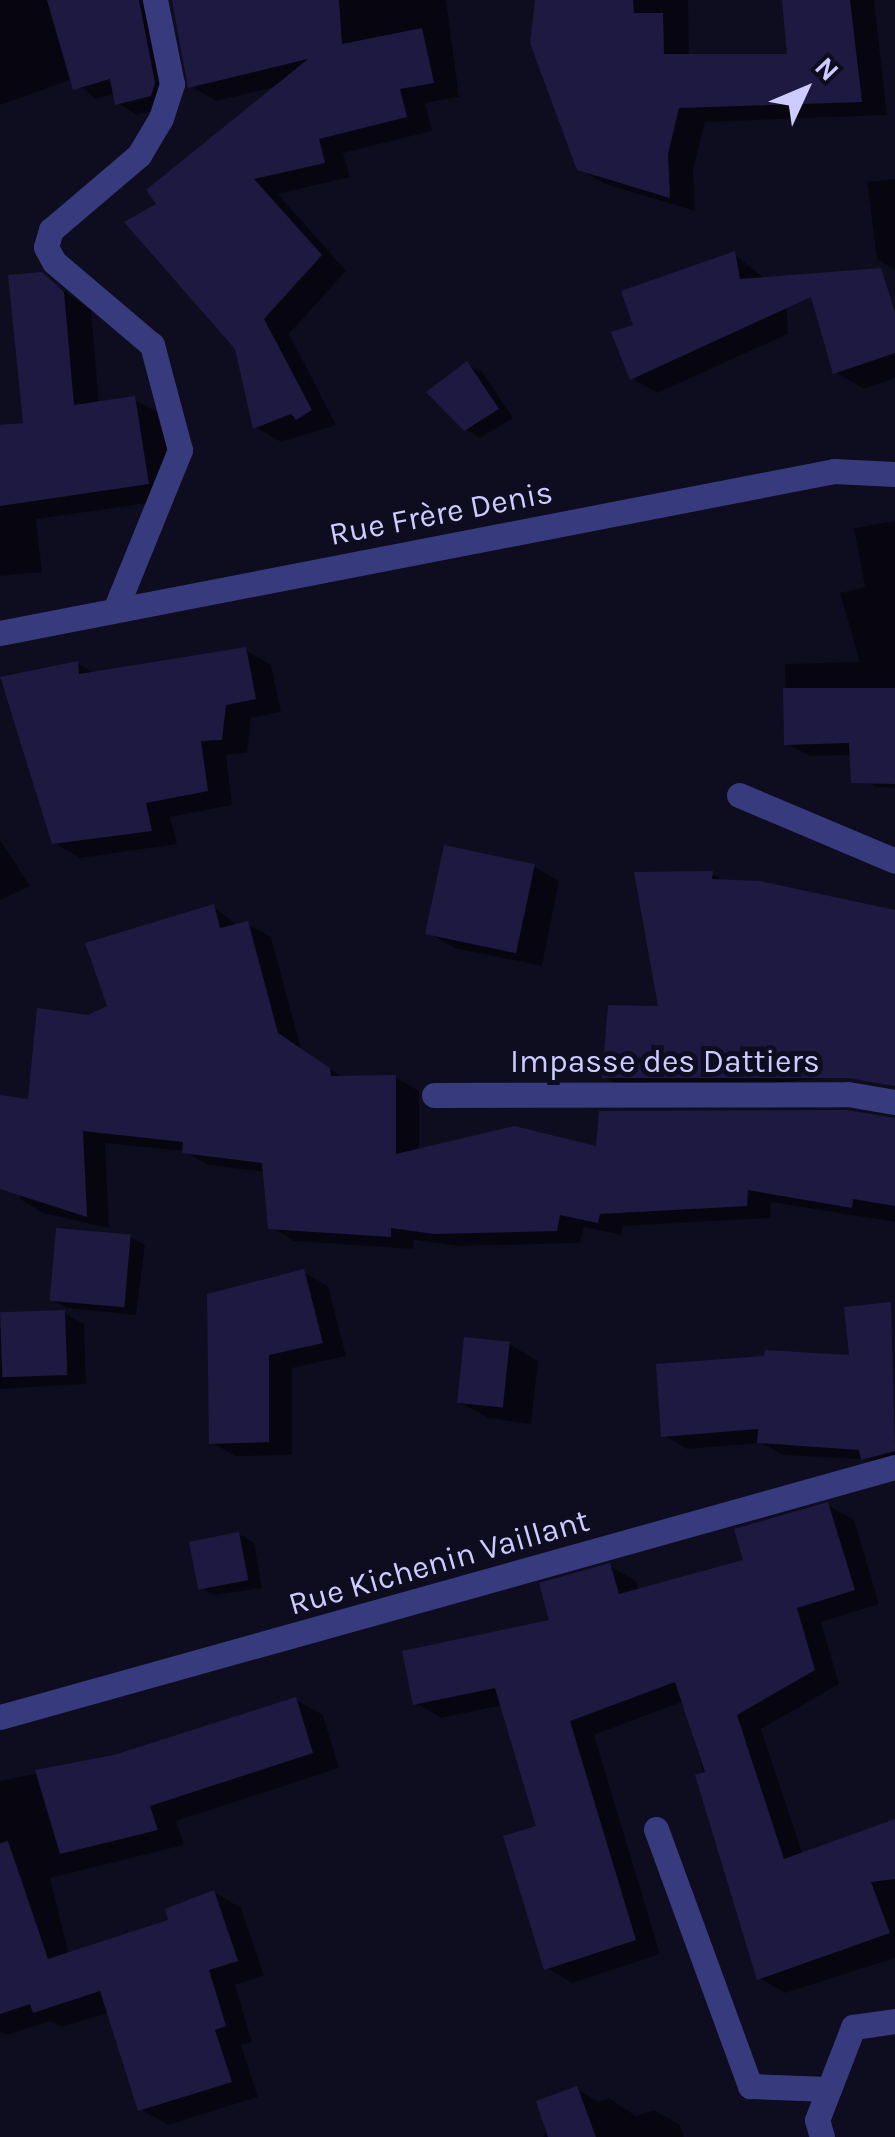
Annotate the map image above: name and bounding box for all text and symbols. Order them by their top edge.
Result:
north arrow [755,40,855,140]
text: N [808,50,846,87]
street label: Rue Frère Denis [326,474,556,554]
street label: Impasse des Dattiers [510,1043,820,1081]
street label: Rue Kichenin Vaillant [284,1502,594,1624]

